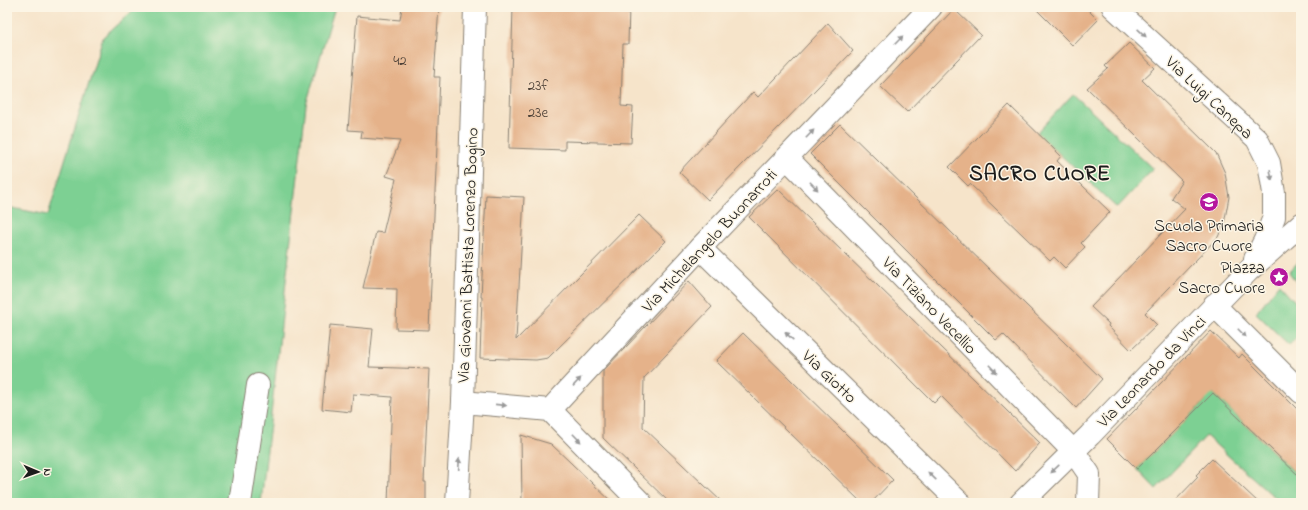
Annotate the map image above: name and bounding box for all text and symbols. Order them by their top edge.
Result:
one-way arrow [1137,29,1147,38]
one-way arrow [895,35,904,45]
house number: 42 [393,50,407,72]
street label: Via Luigi Canepa [1157,50,1259,147]
house number: 23f [528,75,548,97]
house number: 23e [528,102,548,124]
street label: Via Giovanni Battista Lorenzo Bogino [452,127,487,384]
one-way arrow [805,129,814,139]
district label: SACRO CUORE [969,160,1111,190]
street label: Via Michelangelo Buonarroti [636,163,785,321]
one-way arrow [1268,169,1274,181]
one-way arrow [809,181,819,191]
school or university icon: Scuola Primaria Sacro Cuore [1198,191,1220,213]
place label: Scuola Primaria Sacro Cuore [1154,214,1264,259]
street label: Via Tiziano Vecellio [875,251,982,361]
place label: Piazza Sacro Cuore [1178,256,1265,301]
place icon: Piazza Sacro Cuore [1268,266,1290,288]
street label: Via Leonardo da Vinci [1091,310,1212,434]
one-way arrow [1237,328,1247,338]
one-way arrow [784,331,794,340]
street label: Via Giotto [795,344,862,410]
one-way arrow [988,364,998,374]
one-way arrow [572,377,581,387]
one-way arrow [495,402,507,409]
one-way arrow [572,433,582,443]
north arrow [18,452,58,492]
one-way arrow [456,458,463,470]
one-way arrow [1050,464,1060,474]
text: N [39,468,55,476]
one-way arrow [927,471,937,481]

